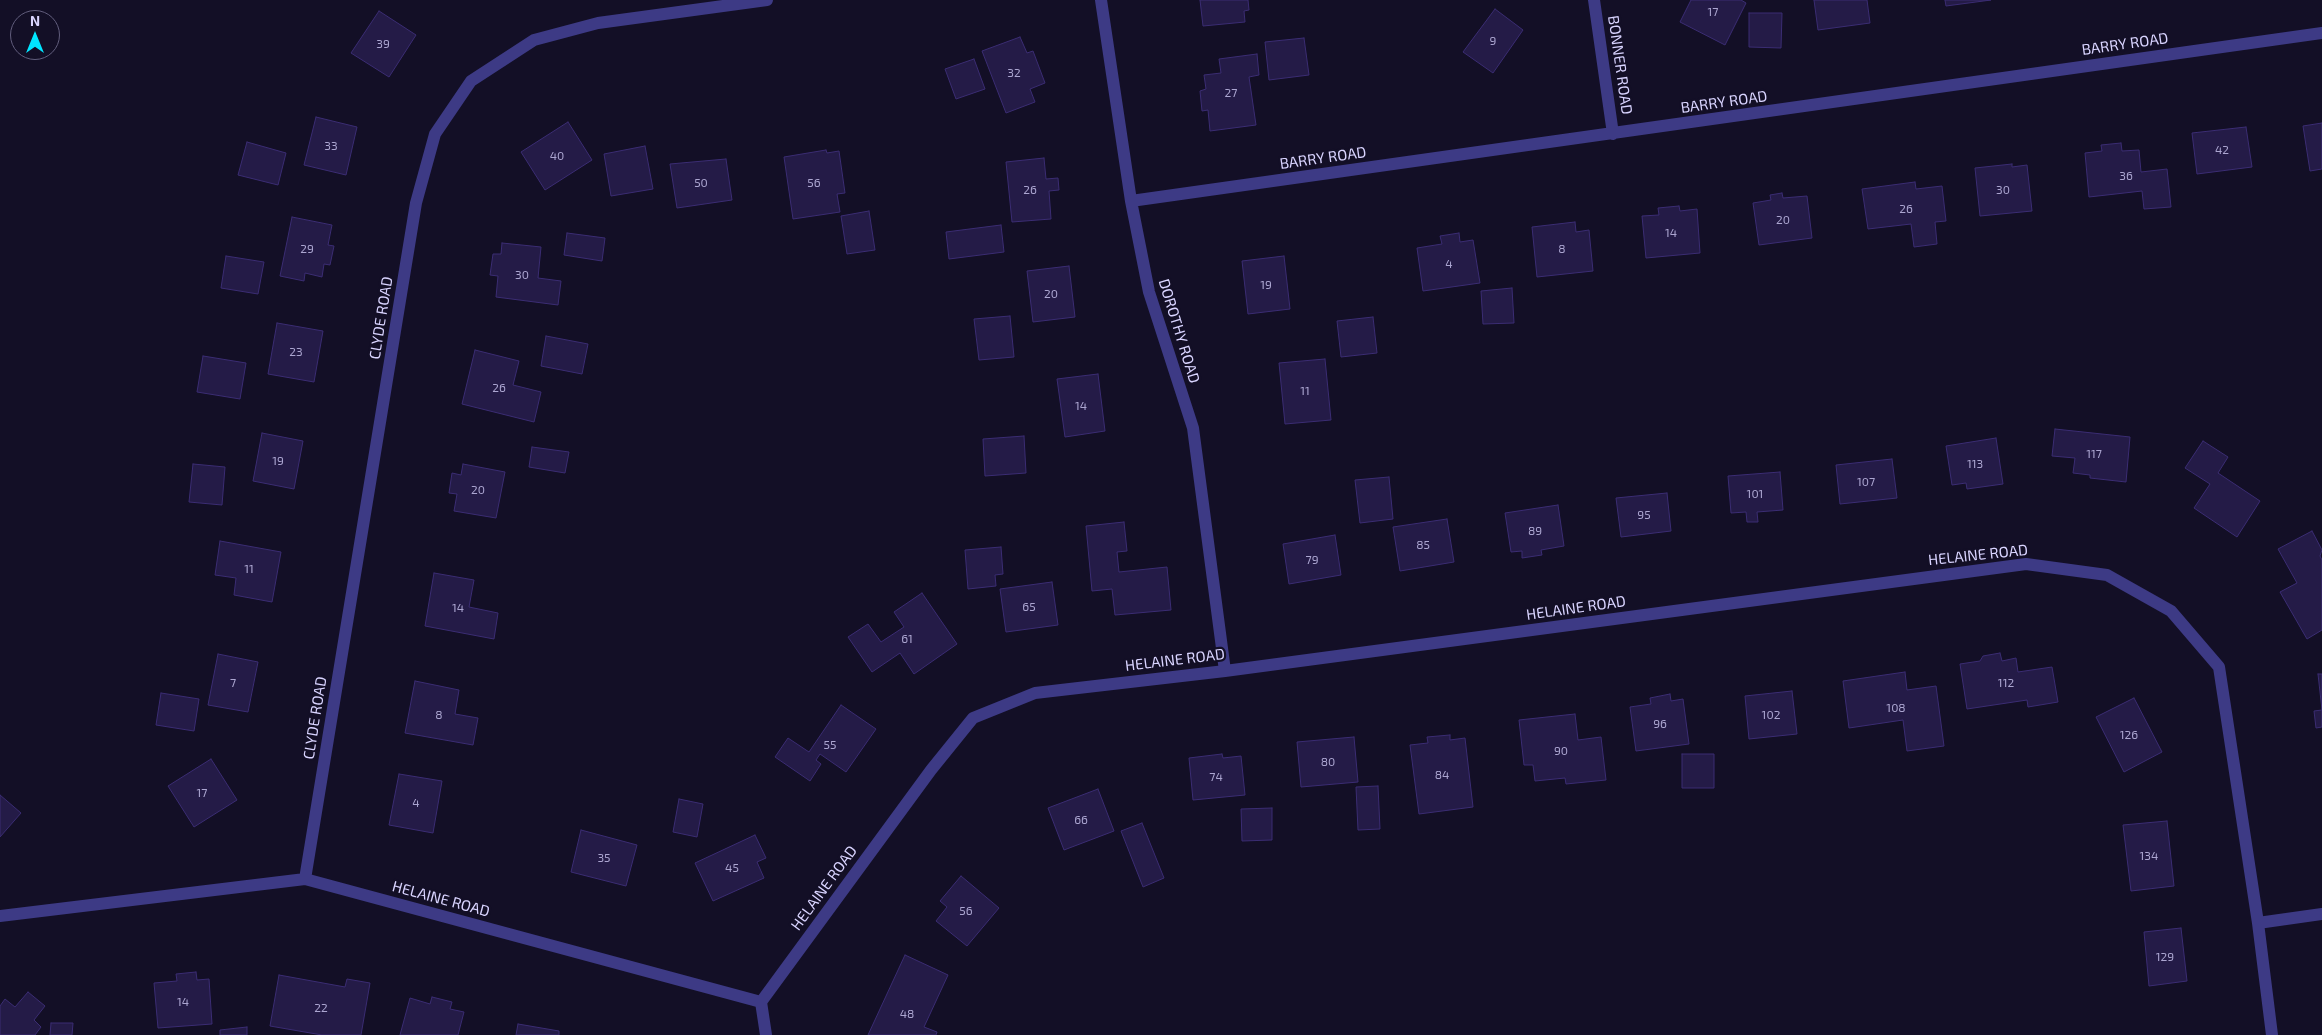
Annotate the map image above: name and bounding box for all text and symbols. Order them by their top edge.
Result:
house number: 17 [1708,5,1718,19]
north arrow [10,10,60,60]
text: N [30,12,40,29]
street label: BONNER ROAD [1604,14,1636,116]
street label: BARRY ROAD [2080,29,2170,59]
house number: 9 [1490,34,1496,48]
house number: 39 [376,37,390,51]
house number: 32 [1007,66,1021,80]
house number: 27 [1225,86,1237,100]
street label: BARRY ROAD [1679,87,1769,117]
house number: 33 [324,139,338,153]
street label: BARRY ROAD [1278,143,1368,173]
house number: 42 [2215,143,2229,157]
house number: 40 [550,149,564,163]
house number: 36 [2119,169,2133,183]
house number: 50 [694,176,708,190]
house number: 56 [807,176,821,190]
house number: 26 [1023,183,1037,197]
house number: 30 [1996,183,2010,197]
house number: 26 [1899,202,1913,216]
house number: 20 [1776,213,1790,227]
house number: 14 [1665,226,1677,240]
house number: 29 [300,242,314,256]
house number: 8 [1558,242,1566,256]
house number: 4 [1445,257,1453,271]
house number: 30 [515,268,529,282]
street label: CLYDE ROAD [366,275,396,361]
street label: DOROTHY ROAD [1155,277,1203,385]
house number: 19 [1260,278,1272,292]
house number: 20 [1044,287,1058,301]
house number: 23 [289,345,303,359]
house number: 26 [492,381,506,395]
house number: 11 [1300,384,1310,398]
house number: 14 [1075,399,1087,413]
house number: 117 [2086,447,2102,461]
house number: 19 [272,454,284,468]
house number: 113 [1967,457,1983,471]
house number: 107 [1857,475,1875,489]
house number: 20 [471,483,485,497]
house number: 101 [1747,487,1763,501]
house number: 95 [1637,508,1651,522]
house number: 89 [1528,524,1542,538]
house number: 85 [1416,538,1430,552]
street label: HELAINE ROAD [1927,541,2029,569]
house number: 79 [1305,553,1319,567]
house number: 11 [244,562,254,576]
street label: HELAINE ROAD [1525,592,1627,624]
house number: 65 [1022,600,1036,614]
house number: 14 [452,601,464,615]
house number: 61 [901,632,913,646]
street label: HELAINE ROAD [1124,645,1226,675]
street label: CLYDE ROAD [300,675,330,761]
house number: 7 [230,676,236,690]
house number: 112 [1998,676,2014,690]
house number: 108 [1886,701,1906,715]
house number: 8 [435,708,443,722]
house number: 102 [1762,708,1780,722]
house number: 96 [1653,717,1667,731]
house number: 126 [2120,728,2138,742]
house number: 55 [824,738,836,752]
house number: 90 [1554,744,1568,758]
house number: 80 [1321,755,1335,769]
house number: 84 [1435,768,1449,782]
house number: 74 [1209,770,1223,784]
house number: 17 [197,786,207,800]
house number: 4 [412,796,420,810]
house number: 66 [1074,813,1088,827]
street label: HELAINE ROAD [787,842,861,934]
house number: 134 [2140,849,2158,863]
house number: 35 [597,851,611,865]
house number: 45 [725,861,739,875]
street label: HELAINE ROAD [390,877,492,921]
house number: 56 [959,904,973,918]
house number: 129 [2156,950,2174,964]
house number: 14 [177,995,189,1009]
house number: 22 [314,1001,328,1015]
house number: 48 [900,1007,914,1021]

